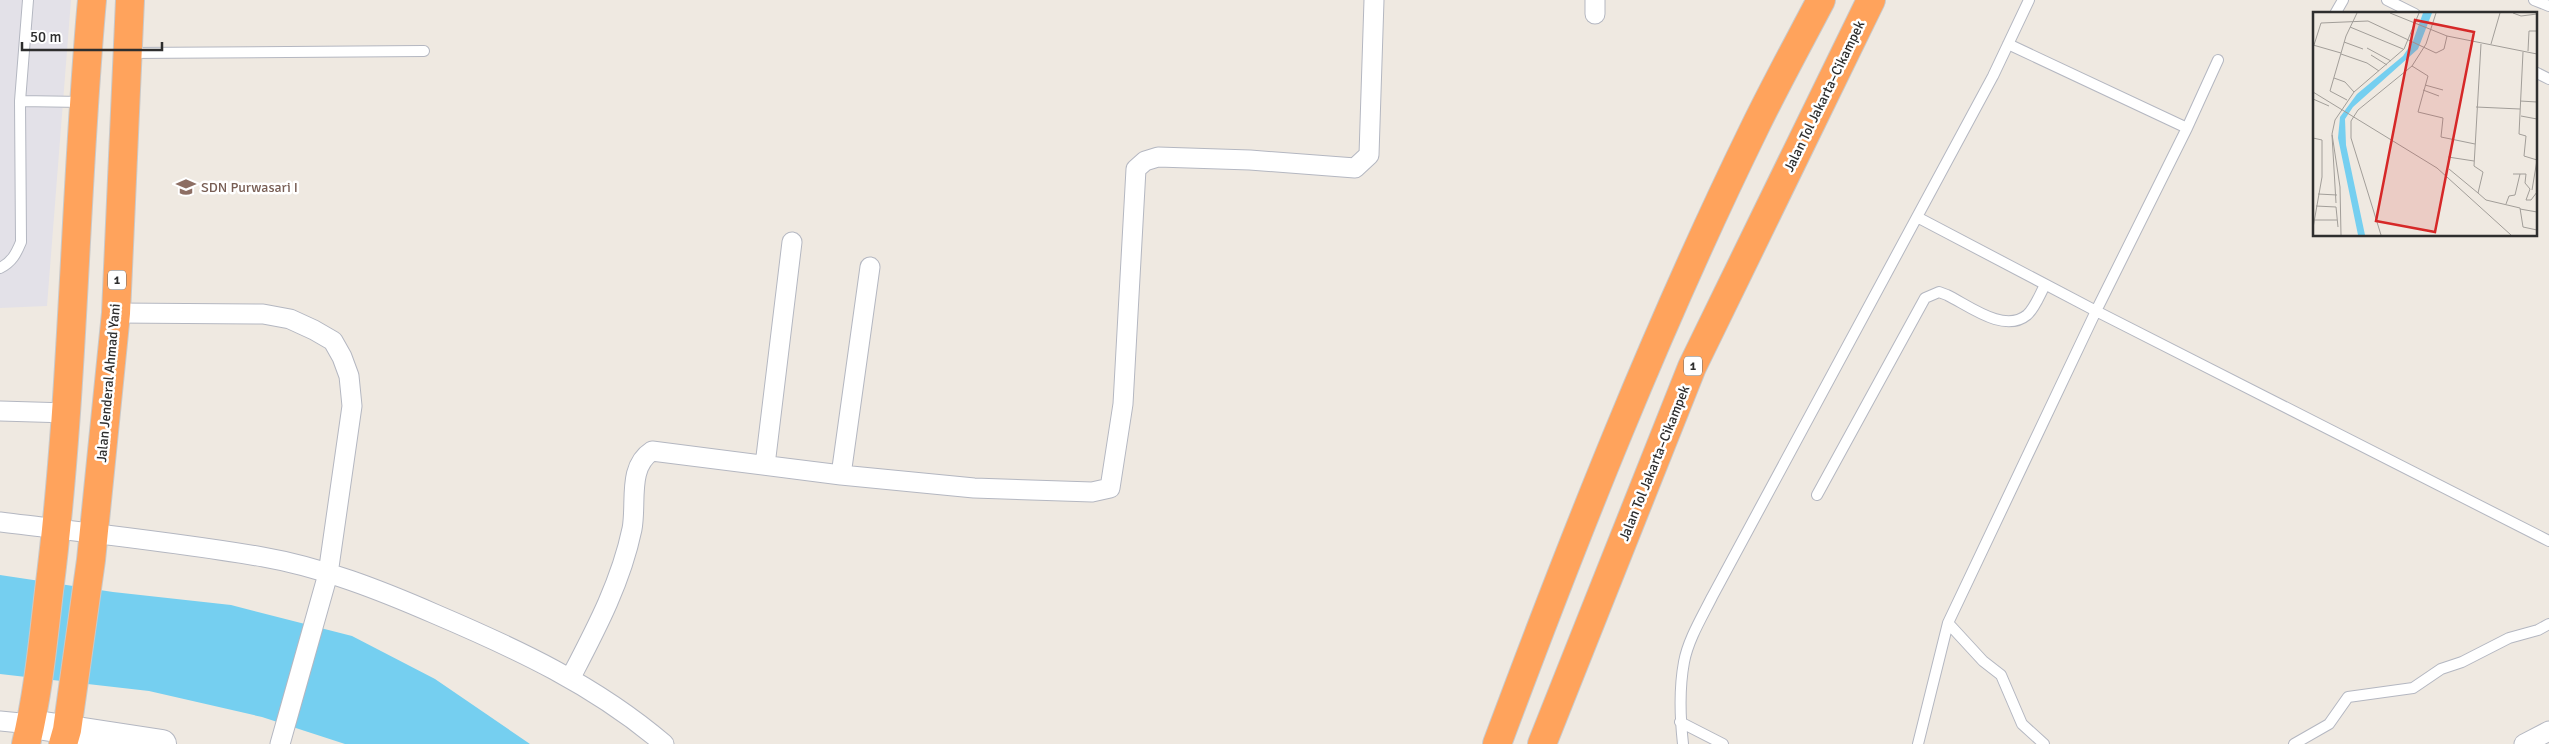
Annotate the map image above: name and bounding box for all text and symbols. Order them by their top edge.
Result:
inset map [2313,12,2536,236]
street label: Jalan Tol Jakarta–Cikampek [1780,18,1868,175]
scale bar [22,20,162,52]
text: 50 m [30,28,61,46]
school or university icon: SDN Purwasari I [175,176,197,198]
place label: SDN Purwasari I [201,179,298,196]
road number: 1 [108,270,126,290]
street label: Jalan Jenderal Ahmad Yani [93,303,124,463]
road number: 1 [1684,356,1702,376]
street label: Jalan Tol Jakarta–Cikampek [1615,383,1693,543]

